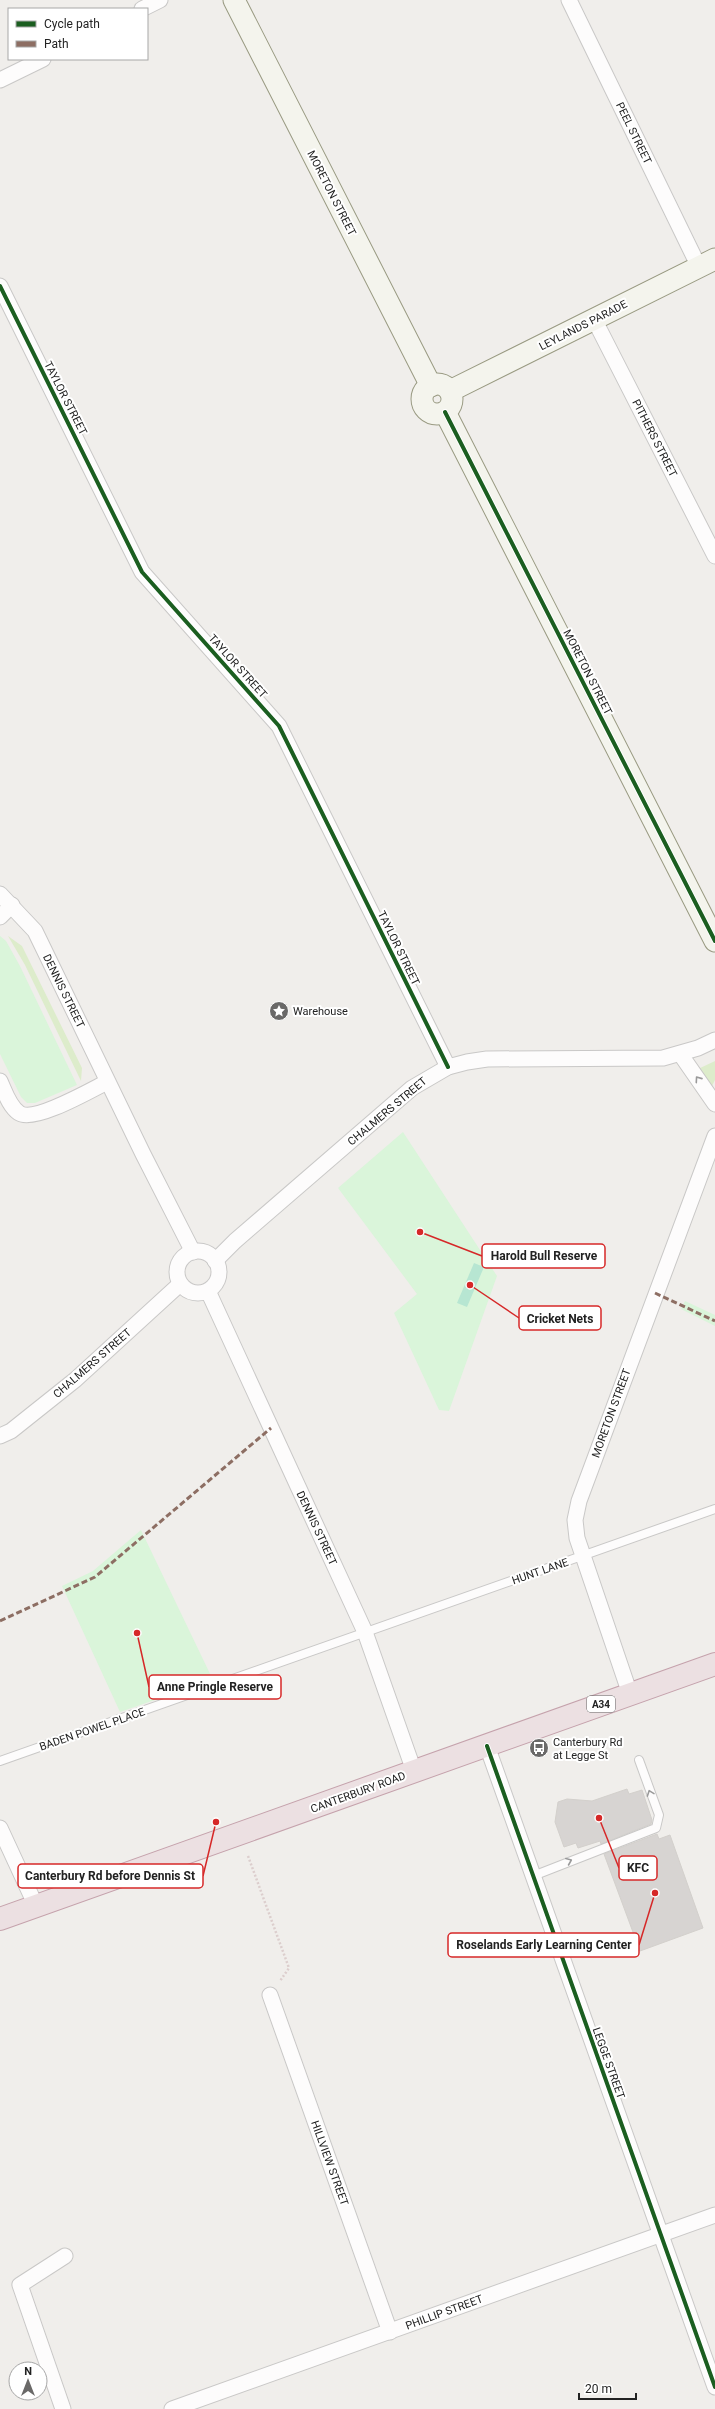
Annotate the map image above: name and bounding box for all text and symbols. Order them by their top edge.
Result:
legend [8,8,148,60]
text: Cycle path [44,17,100,31]
text: Path [44,37,69,51]
street label: PEEL STREET [613,100,654,167]
street label: MORETON STREET [304,148,359,238]
street label: LEYLANDS PARADE [537,298,629,353]
street label: TAYLOR STREET [41,359,90,438]
street label: PITHERS STREET [629,397,680,480]
street label: MORETON STREET [560,627,615,717]
street label: TAYLOR STREET [206,632,270,701]
street label: TAYLOR STREET [375,909,422,988]
street label: DENNIS STREET [40,952,87,1031]
place icon: Warehouse [268,1000,290,1022]
place label: Warehouse [293,1005,348,1018]
street label: CHALMERS STREET [345,1074,430,1148]
one-way arrow [696,1077,703,1084]
callout: Harold Bull Reserve [482,1244,605,1268]
text: Harold Bull Reserve [491,1249,598,1263]
callout: Cricket Nets [519,1306,601,1330]
text: Cricket Nets [527,1312,593,1326]
street label: CHALMERS STREET [51,1326,134,1401]
street label: MORETON STREET [589,1366,634,1460]
street label: DENNIS STREET [294,1489,340,1568]
street label: HUNT LANE [510,1556,570,1587]
callout: Anne Pringle Reserve [149,1675,281,1699]
text: Anne Pringle Reserve [157,1680,274,1694]
road number: A34 [587,1696,615,1712]
street label: BADEN POWEL PLACE [38,1705,147,1754]
place label: Canterbury Rd at Legge St [553,1736,622,1762]
bus stop icon: Canterbury Rd at Legge St [528,1737,550,1759]
street label: CANTERBURY ROAD [309,1769,407,1816]
one-way arrow [647,1789,655,1796]
callout: KFC [619,1856,657,1880]
one-way arrow [565,1858,573,1866]
text: KFC [627,1861,649,1875]
callout: Canterbury Rd before Dennis St [18,1864,203,1888]
text: Canterbury Rd before Dennis St [25,1869,195,1883]
callout: Roselands Early Learning Center [448,1933,639,1957]
text: Roselands Early Learning Center [456,1938,632,1952]
street label: LEGGE STREET [590,2026,628,2101]
street label: HILLVIEW STREET [308,2119,351,2208]
street label: PHILLIP STREET [404,2292,485,2332]
north arrow [8,2361,48,2401]
text: N [24,2365,32,2378]
scale bar [579,2375,636,2401]
text: 20 m [585,2382,612,2396]

